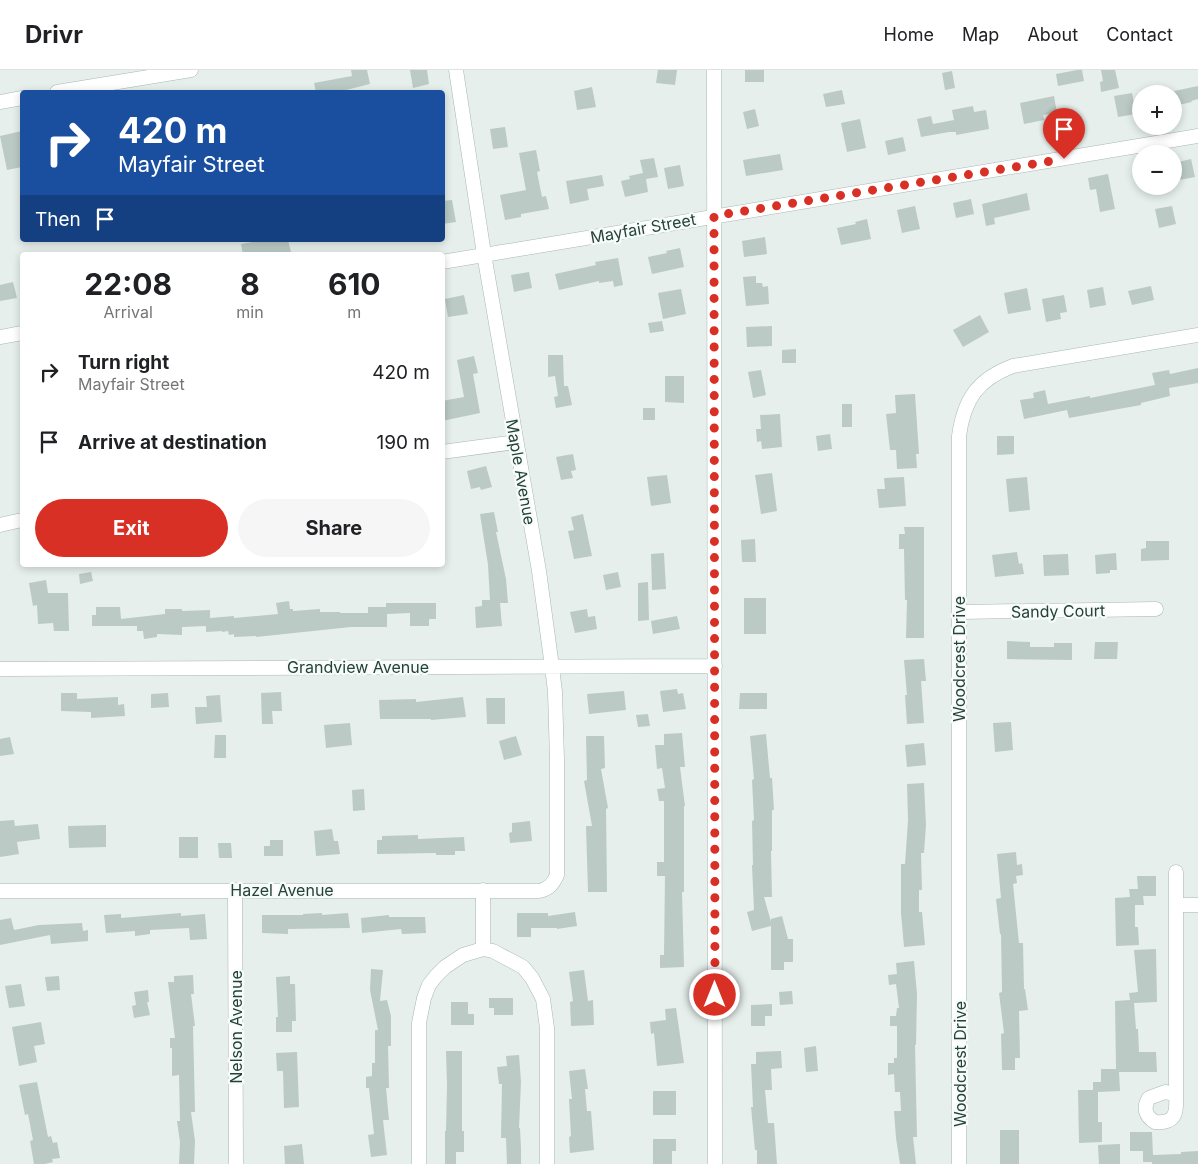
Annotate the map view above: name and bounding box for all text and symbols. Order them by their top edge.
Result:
text: Drivr [25,20,83,49]
text: Home [884,24,934,45]
text: Map [962,24,999,45]
text: About [1027,24,1078,45]
text: Contact [1106,24,1173,45]
map controls [1132,85,1182,195]
button: + [1132,85,1182,135]
pin [1043,108,1085,159]
text: 420 m [118,109,228,151]
icon: right [35,110,100,175]
icon: arrive [1050,115,1078,143]
button: − [1132,145,1182,195]
text: Mayfair Street [118,151,265,177]
icon: arrive [91,205,119,233]
text: Then [35,208,81,231]
street label: Mayfair Street [589,209,697,247]
text: 22:08 [84,266,172,302]
text: 8 [240,266,260,302]
text: 610 [328,266,381,302]
text: Arrival [104,302,153,322]
text: min [236,302,264,322]
text: m [347,302,361,322]
text: Turn right [78,351,169,374]
icon: right [35,358,63,386]
text: 420 m [372,361,430,384]
text: Mayfair Street [78,374,185,394]
street label: Maple Avenue [502,418,540,526]
icon: arrive [35,428,63,456]
text: Arrive at destination [78,431,267,454]
text: 190 m [377,431,430,454]
button: Exit [35,499,228,557]
button: Share [238,499,430,557]
street label: Woodcrest Drive [949,596,969,722]
street label: Sandy Court [1011,600,1105,622]
street label: Grandview Avenue [287,657,429,677]
street label: Hazel Avenue [230,880,334,900]
position arrow [688,968,740,1020]
street label: Nelson Avenue [226,970,246,1084]
street label: Woodcrest Drive [950,1001,970,1127]

